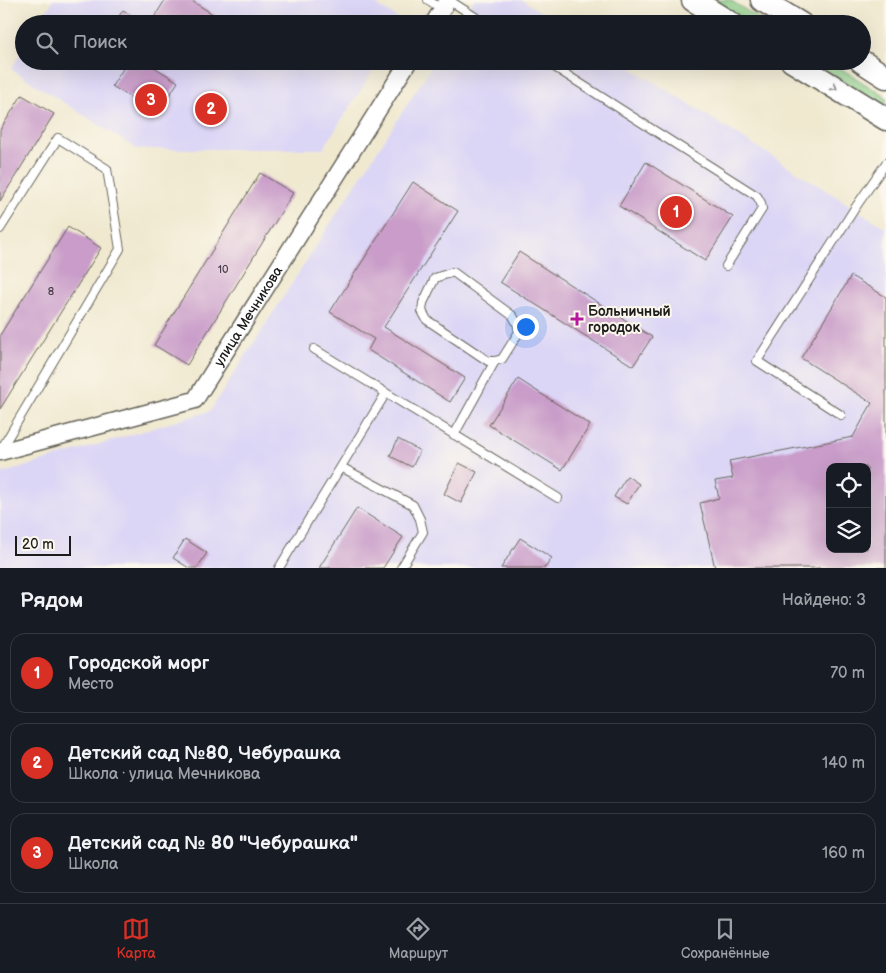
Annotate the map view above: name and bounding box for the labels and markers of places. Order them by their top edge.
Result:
pin: 3 [135,81,167,119]
pin: 2 [195,90,227,128]
pin: 1 [660,193,692,231]
place label: Больничный городок [588,303,671,336]
marker: Больничный городок [570,312,584,326]

